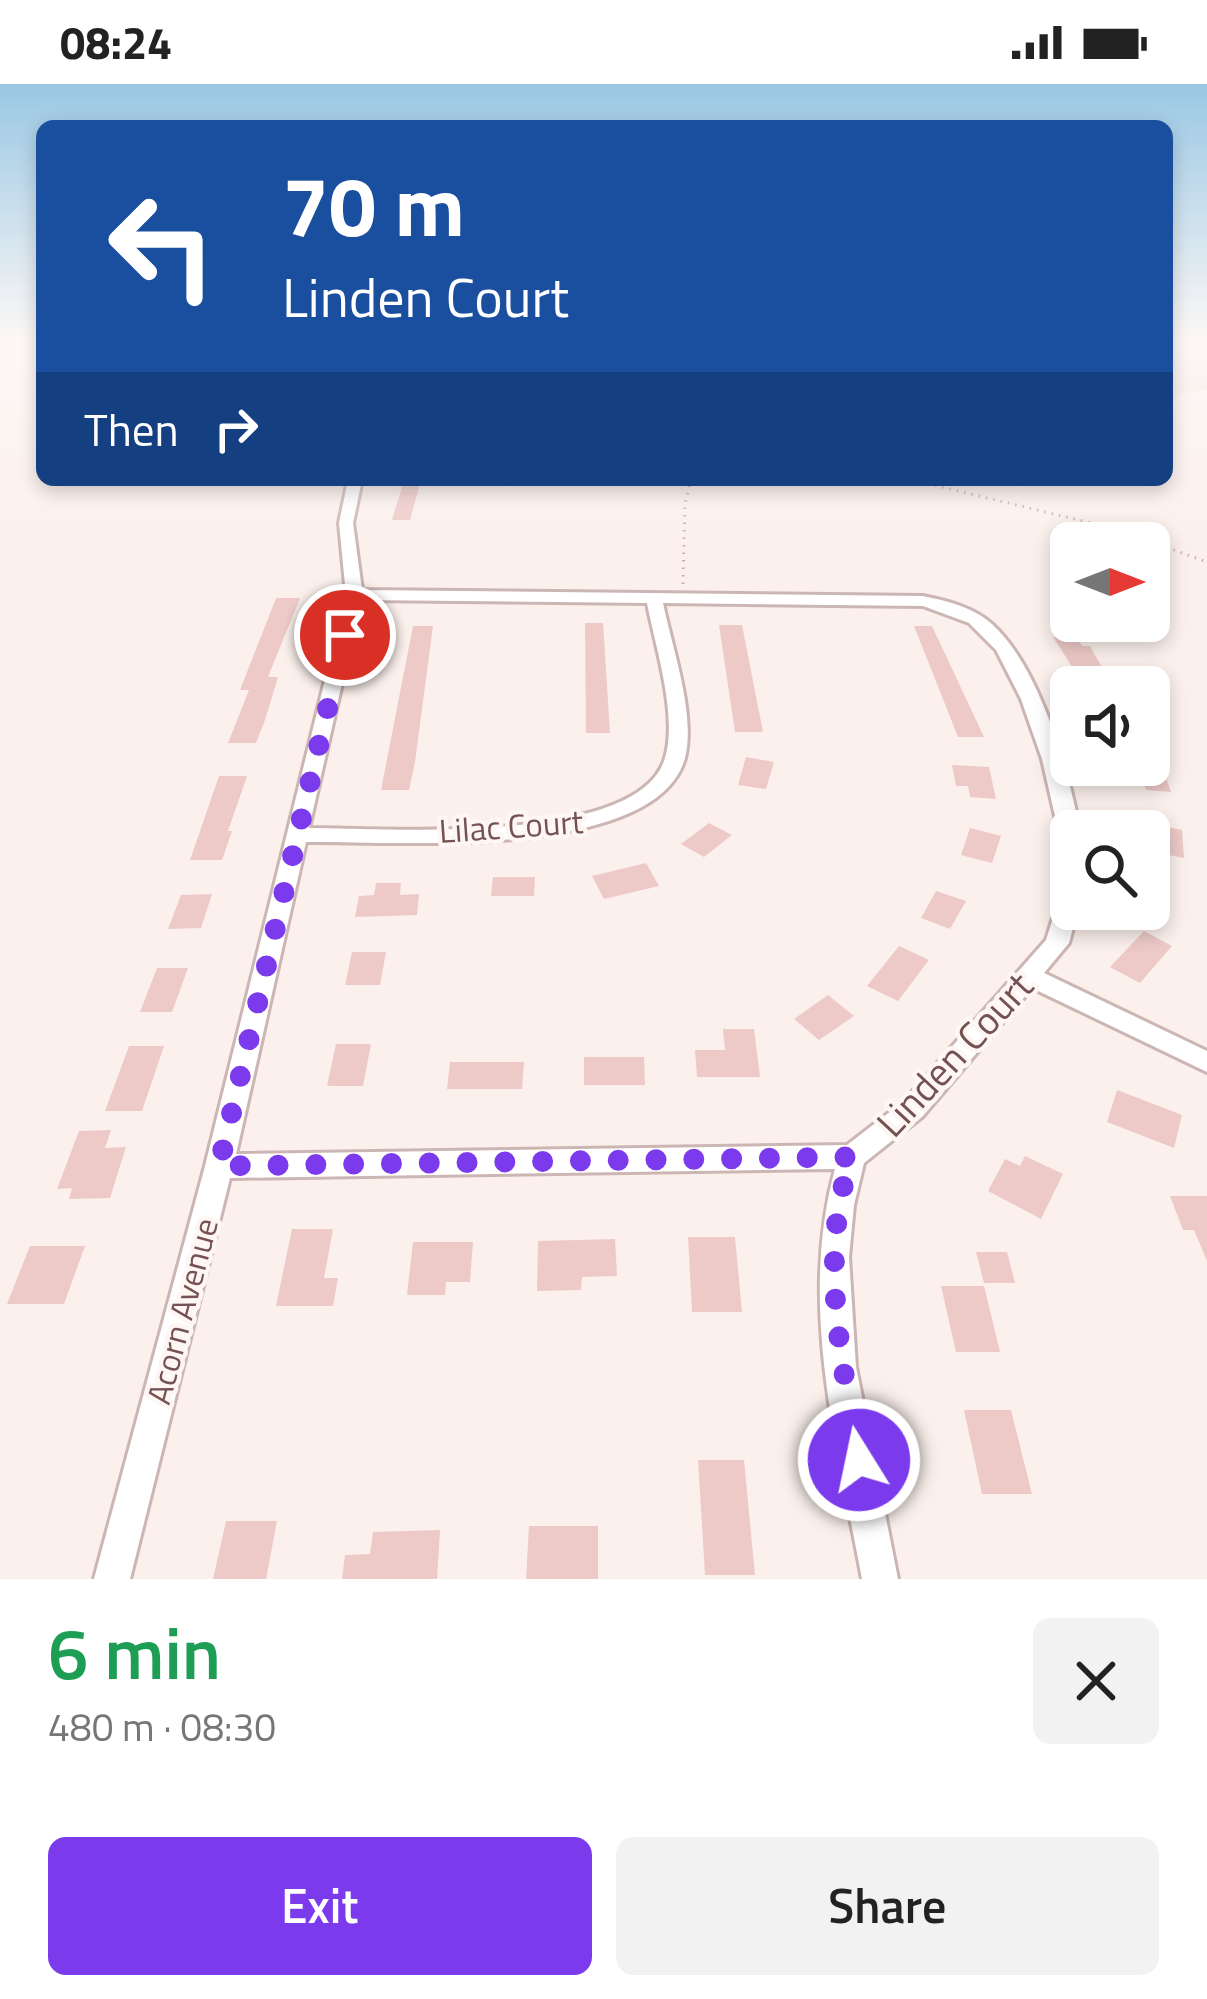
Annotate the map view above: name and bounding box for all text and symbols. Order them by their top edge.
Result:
text: 08:24 [60,8,172,76]
text: 70 m [282,141,465,269]
icon: left [84,168,240,324]
text: Linden Court [282,256,569,338]
text: Then [84,395,179,463]
icon: right [203,396,269,462]
north arrow [1050,522,1170,642]
map controls [1050,522,1170,930]
pin [294,584,396,686]
icon: arrive [312,602,378,668]
button: sound [1050,666,1170,786]
street label: Lilac Court [437,796,585,856]
button: search [1050,810,1170,930]
street label: Linden Court [862,958,1046,1150]
street label: Acorn Avenue [133,1212,231,1410]
position arrow [796,1397,922,1523]
text: 6 min [48,1597,221,1707]
button: close [1033,1618,1159,1744]
text: 480 m · 08:30 [48,1697,276,1756]
button: Exit [48,1837,592,1975]
button: Share [616,1837,1159,1975]

